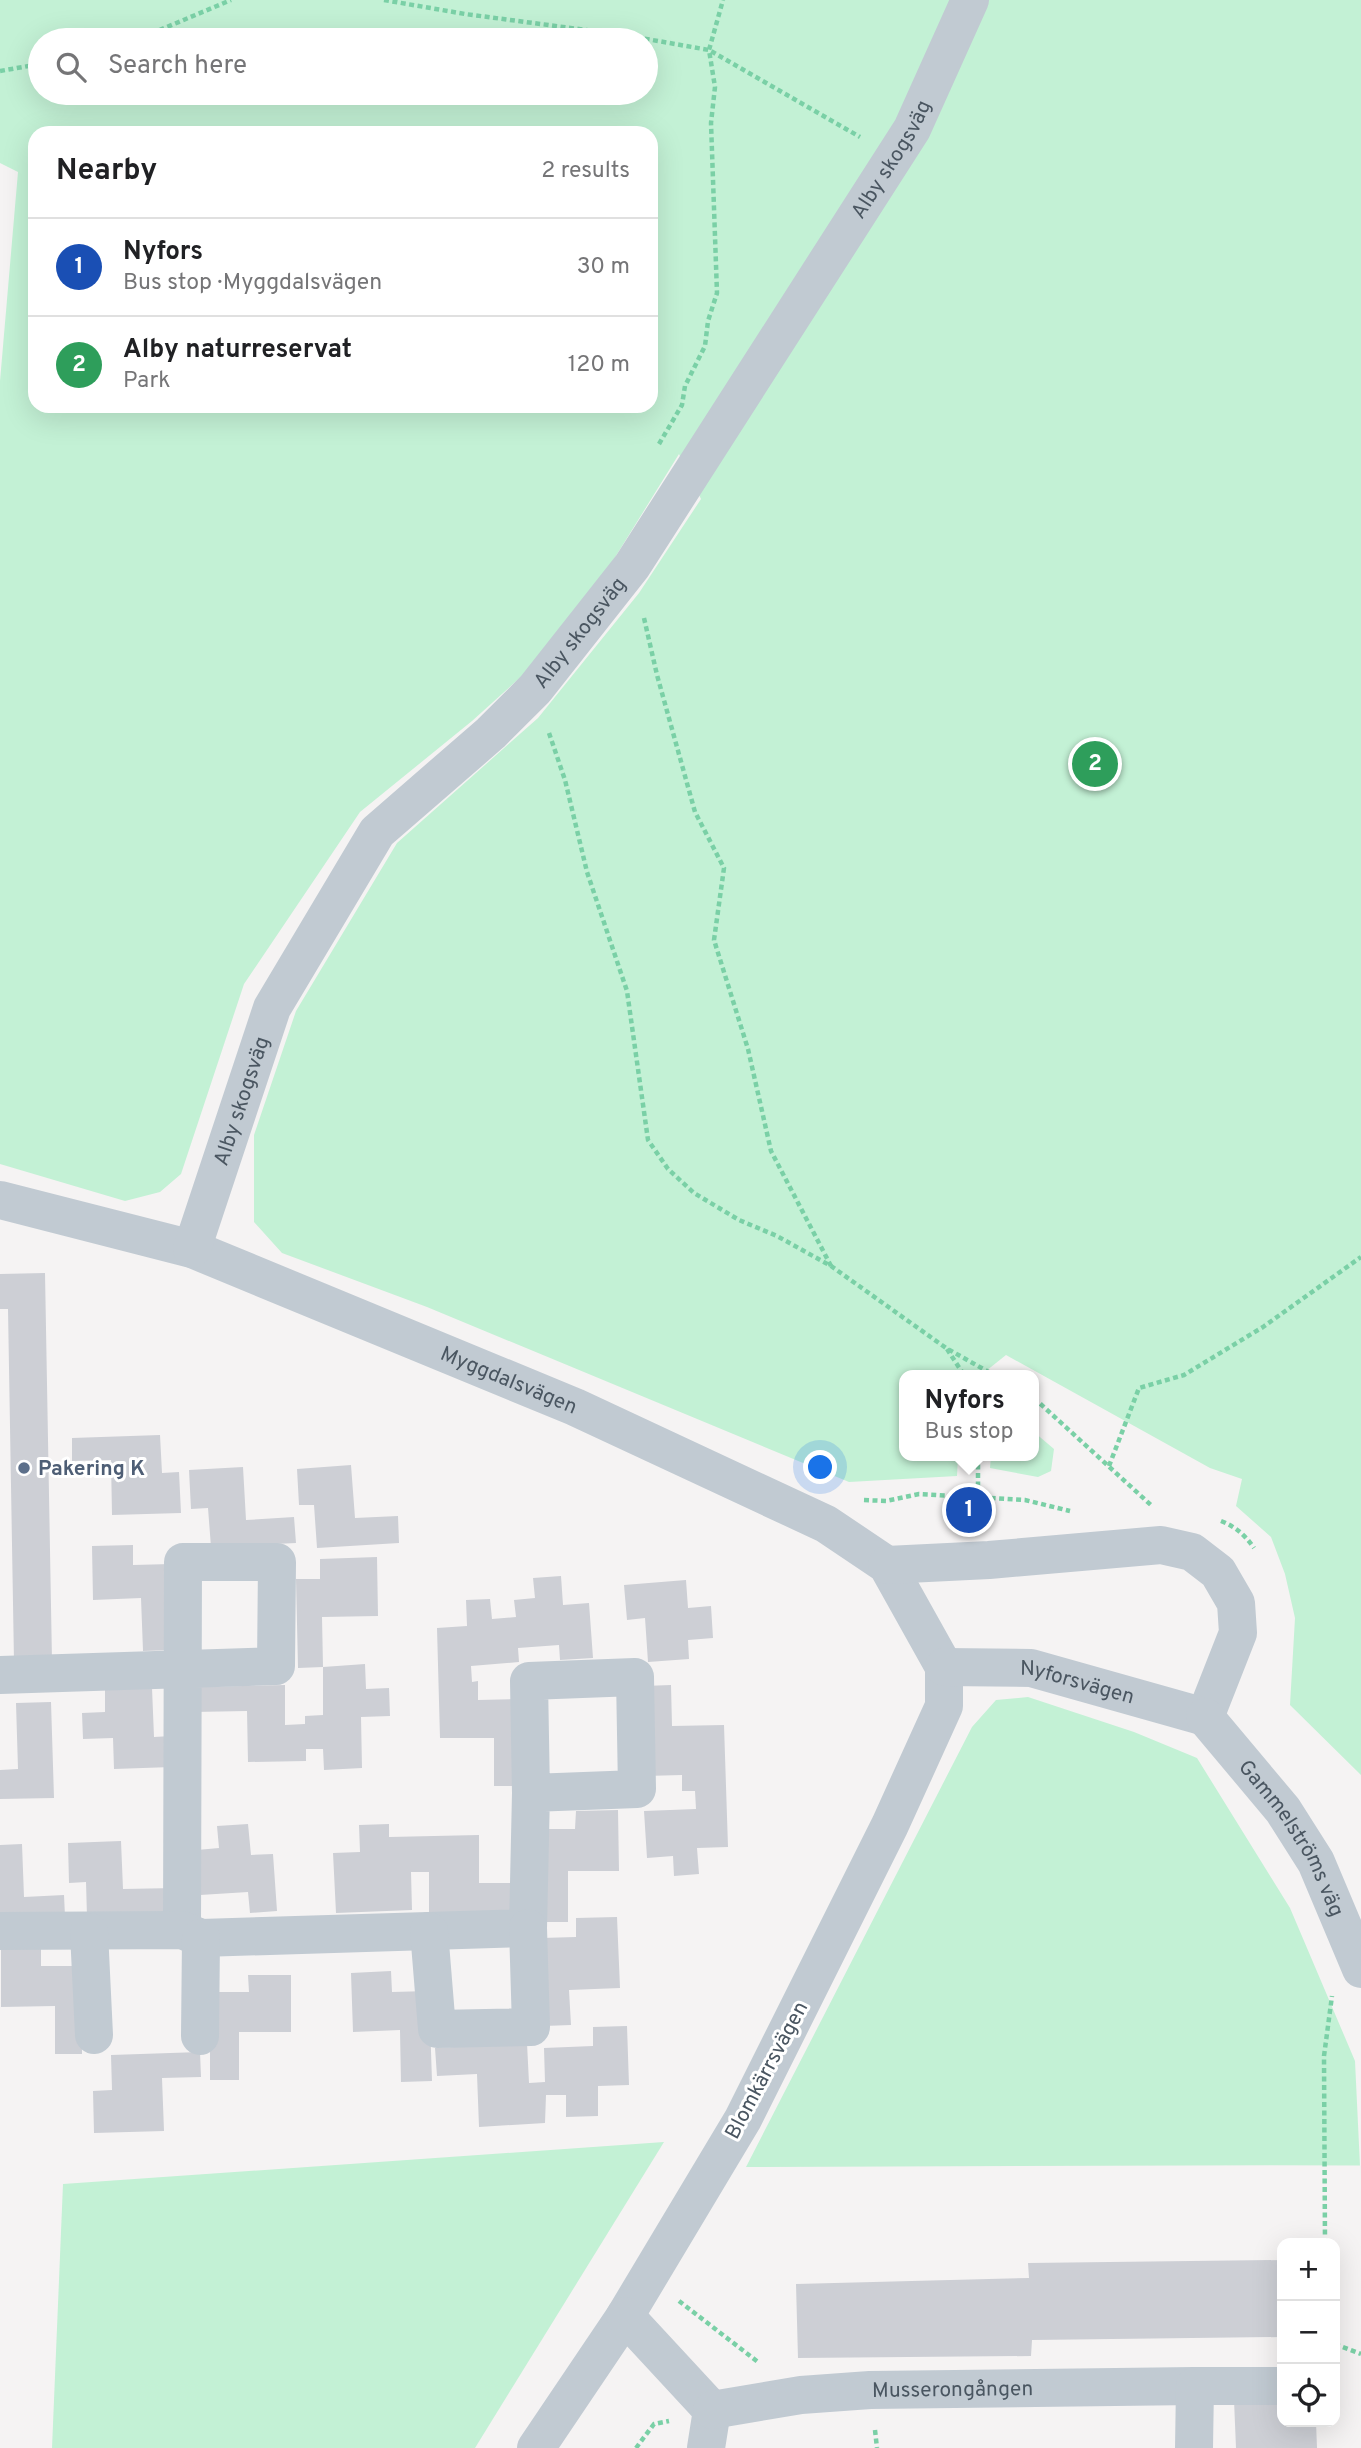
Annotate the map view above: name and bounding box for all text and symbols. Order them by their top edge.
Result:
search box [28,28,658,105]
icon: search [52,48,90,86]
text: Search here [108,50,247,83]
street label: Alby skogsväg [846,96,938,225]
text: Nearby [56,153,157,190]
text: 2 results [541,157,630,186]
text: Nyfors [123,236,203,269]
text: 1 [74,253,84,282]
text: 30 m [577,253,630,282]
text: Bus stop · Myggdalsvägen [123,269,382,298]
text: Alby naturreservat [123,334,352,367]
text: 2 [72,351,86,380]
text: 120 m [568,351,630,380]
text: Park [123,367,170,396]
street label: Alby skogsväg [528,572,633,695]
pin: 2 [1072,738,1118,790]
street label: Alby skogsväg [209,1033,277,1170]
street label: Myggdalsvägen [436,1341,581,1421]
popup [899,1370,1039,1461]
text: Nyfors [925,1385,1005,1418]
text: Bus stop [925,1418,1013,1447]
your location [803,1450,837,1484]
place label: Pakering K [38,1456,145,1483]
marker: Pakering K [16,1460,32,1476]
pin: 1 [946,1484,992,1536]
street label: Nyforsvägen [1020,1656,1137,1711]
street label: Gammelströms väg [1232,1755,1349,1921]
street label: Blomkärrsvägen [720,1997,815,2144]
map controls [1277,2238,1340,2427]
button: + [1277,2238,1340,2301]
button: − [1277,2301,1340,2364]
button: locate [1277,2364,1340,2427]
street label: Musserongången [872,2376,1033,2405]

